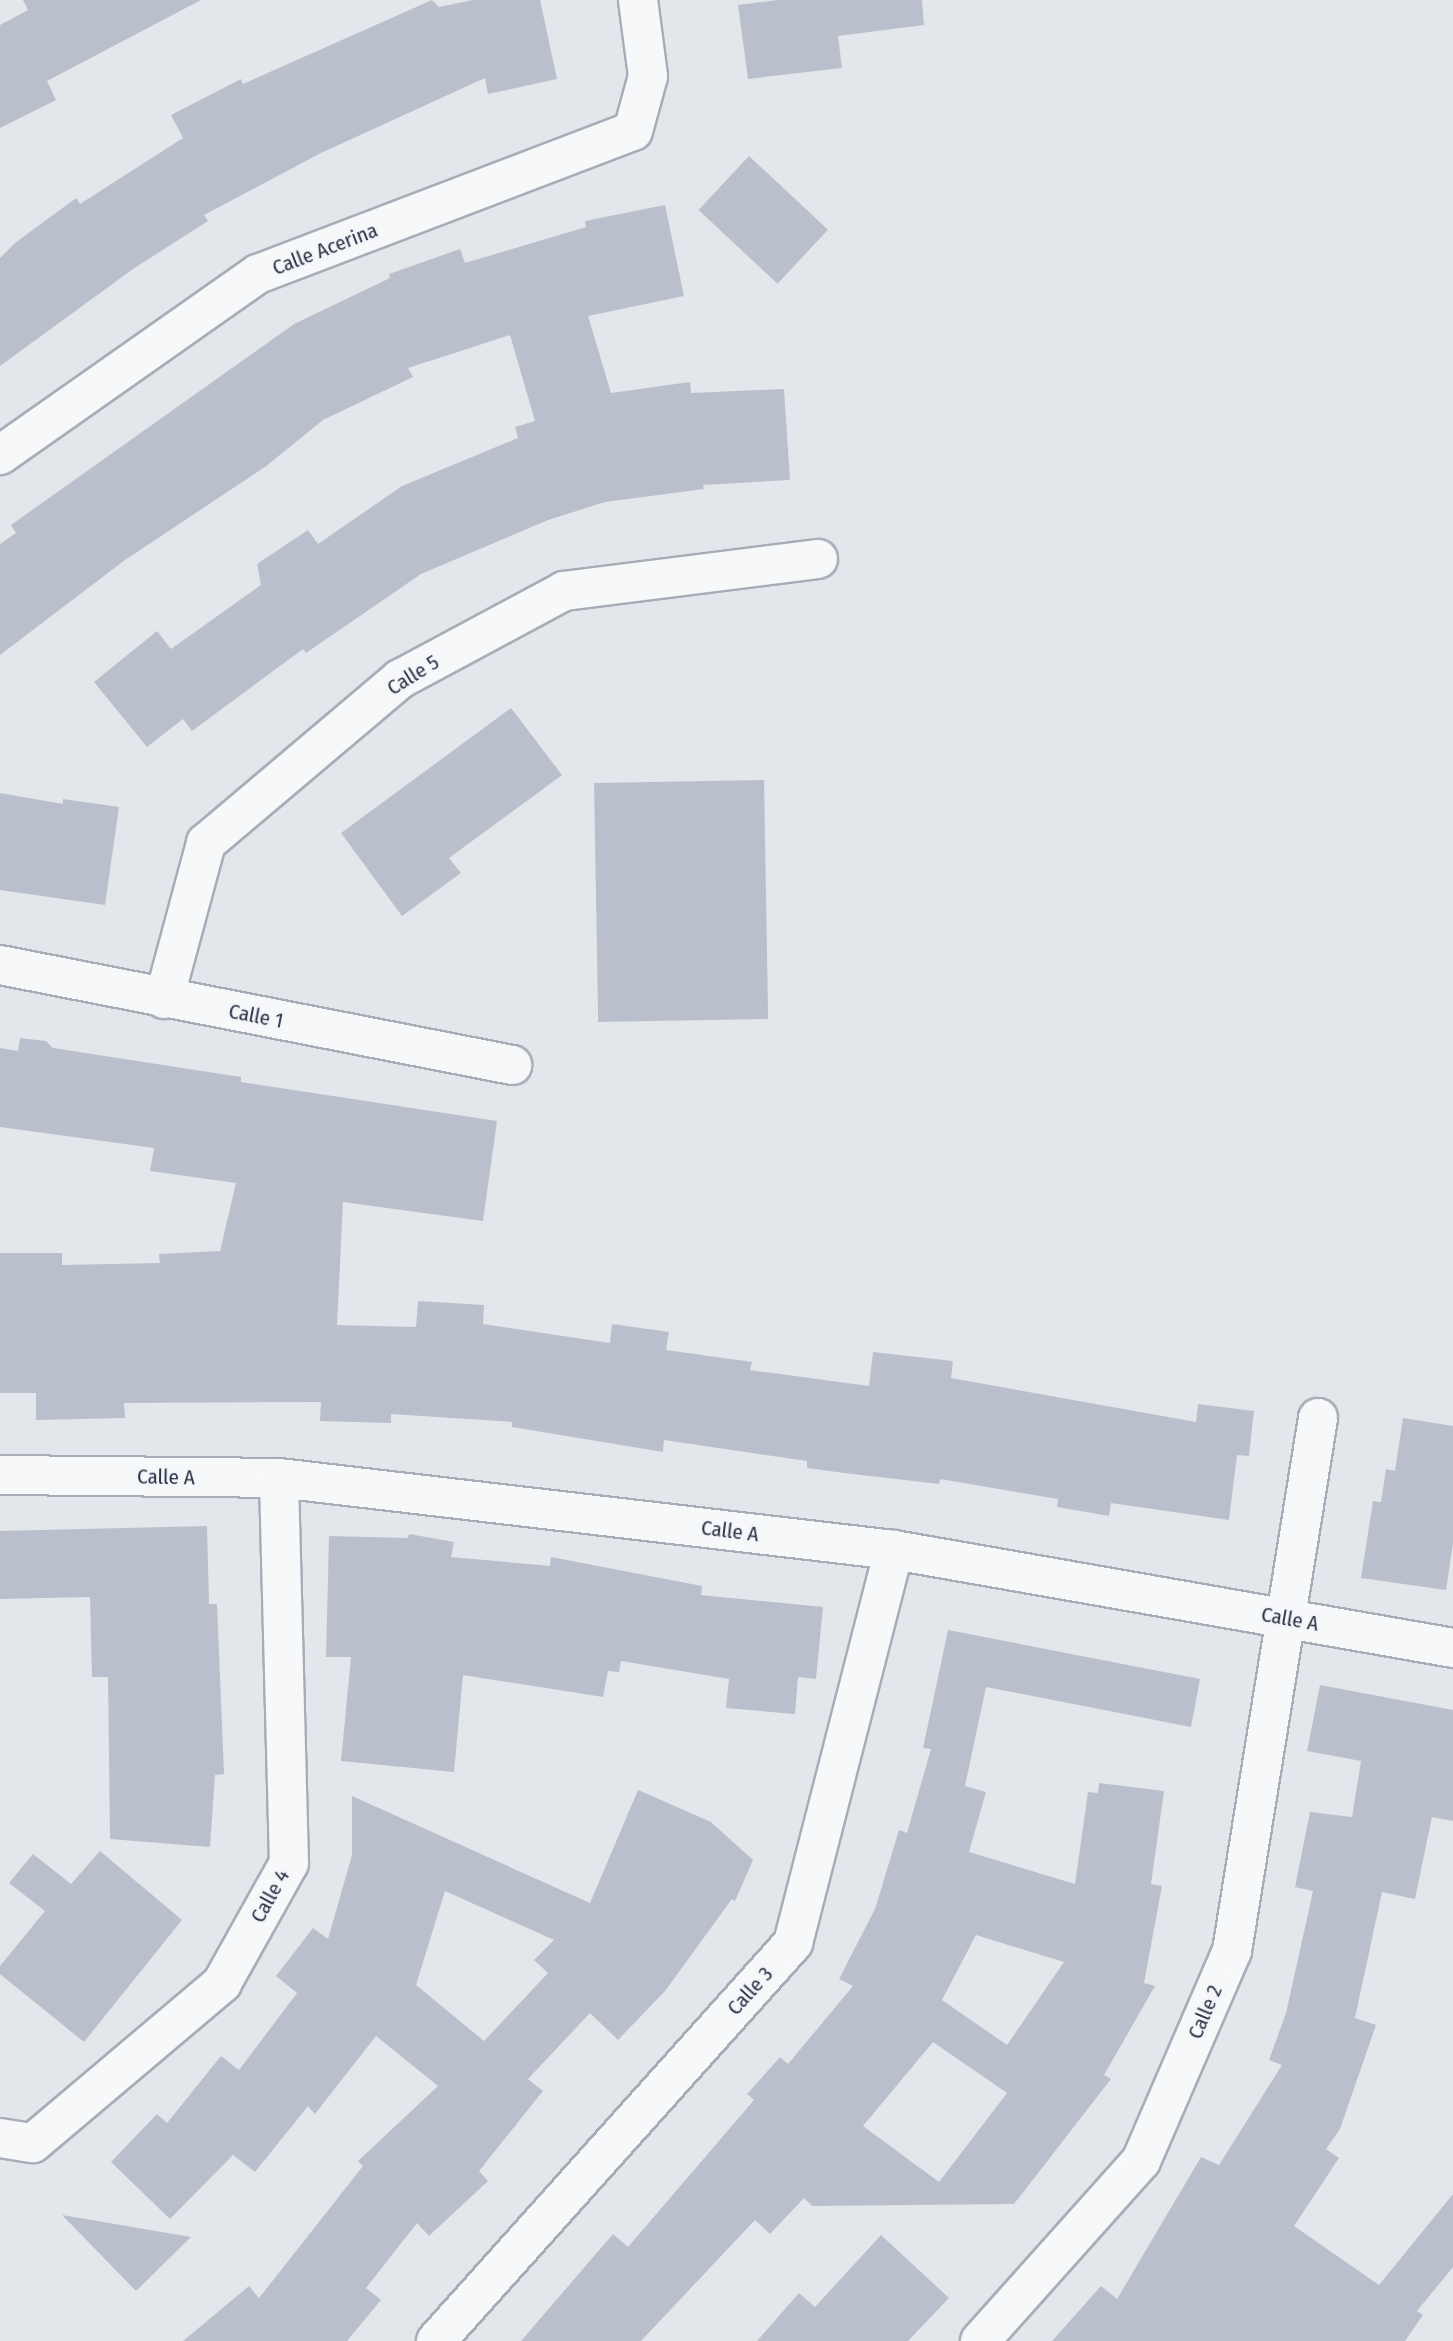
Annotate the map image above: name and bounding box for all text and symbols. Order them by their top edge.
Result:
street label: Calle Acerina [269,217,381,281]
street label: Calle 5 [382,649,444,701]
street label: Calle 1 [227,998,285,1034]
street label: Calle A [137,1464,195,1490]
street label: Calle A [700,1515,760,1547]
street label: Calle A [1259,1602,1321,1636]
street label: Calle 4 [245,1865,295,1927]
street label: Calle 3 [722,1962,778,2020]
street label: Calle 2 [1182,1981,1228,2043]

